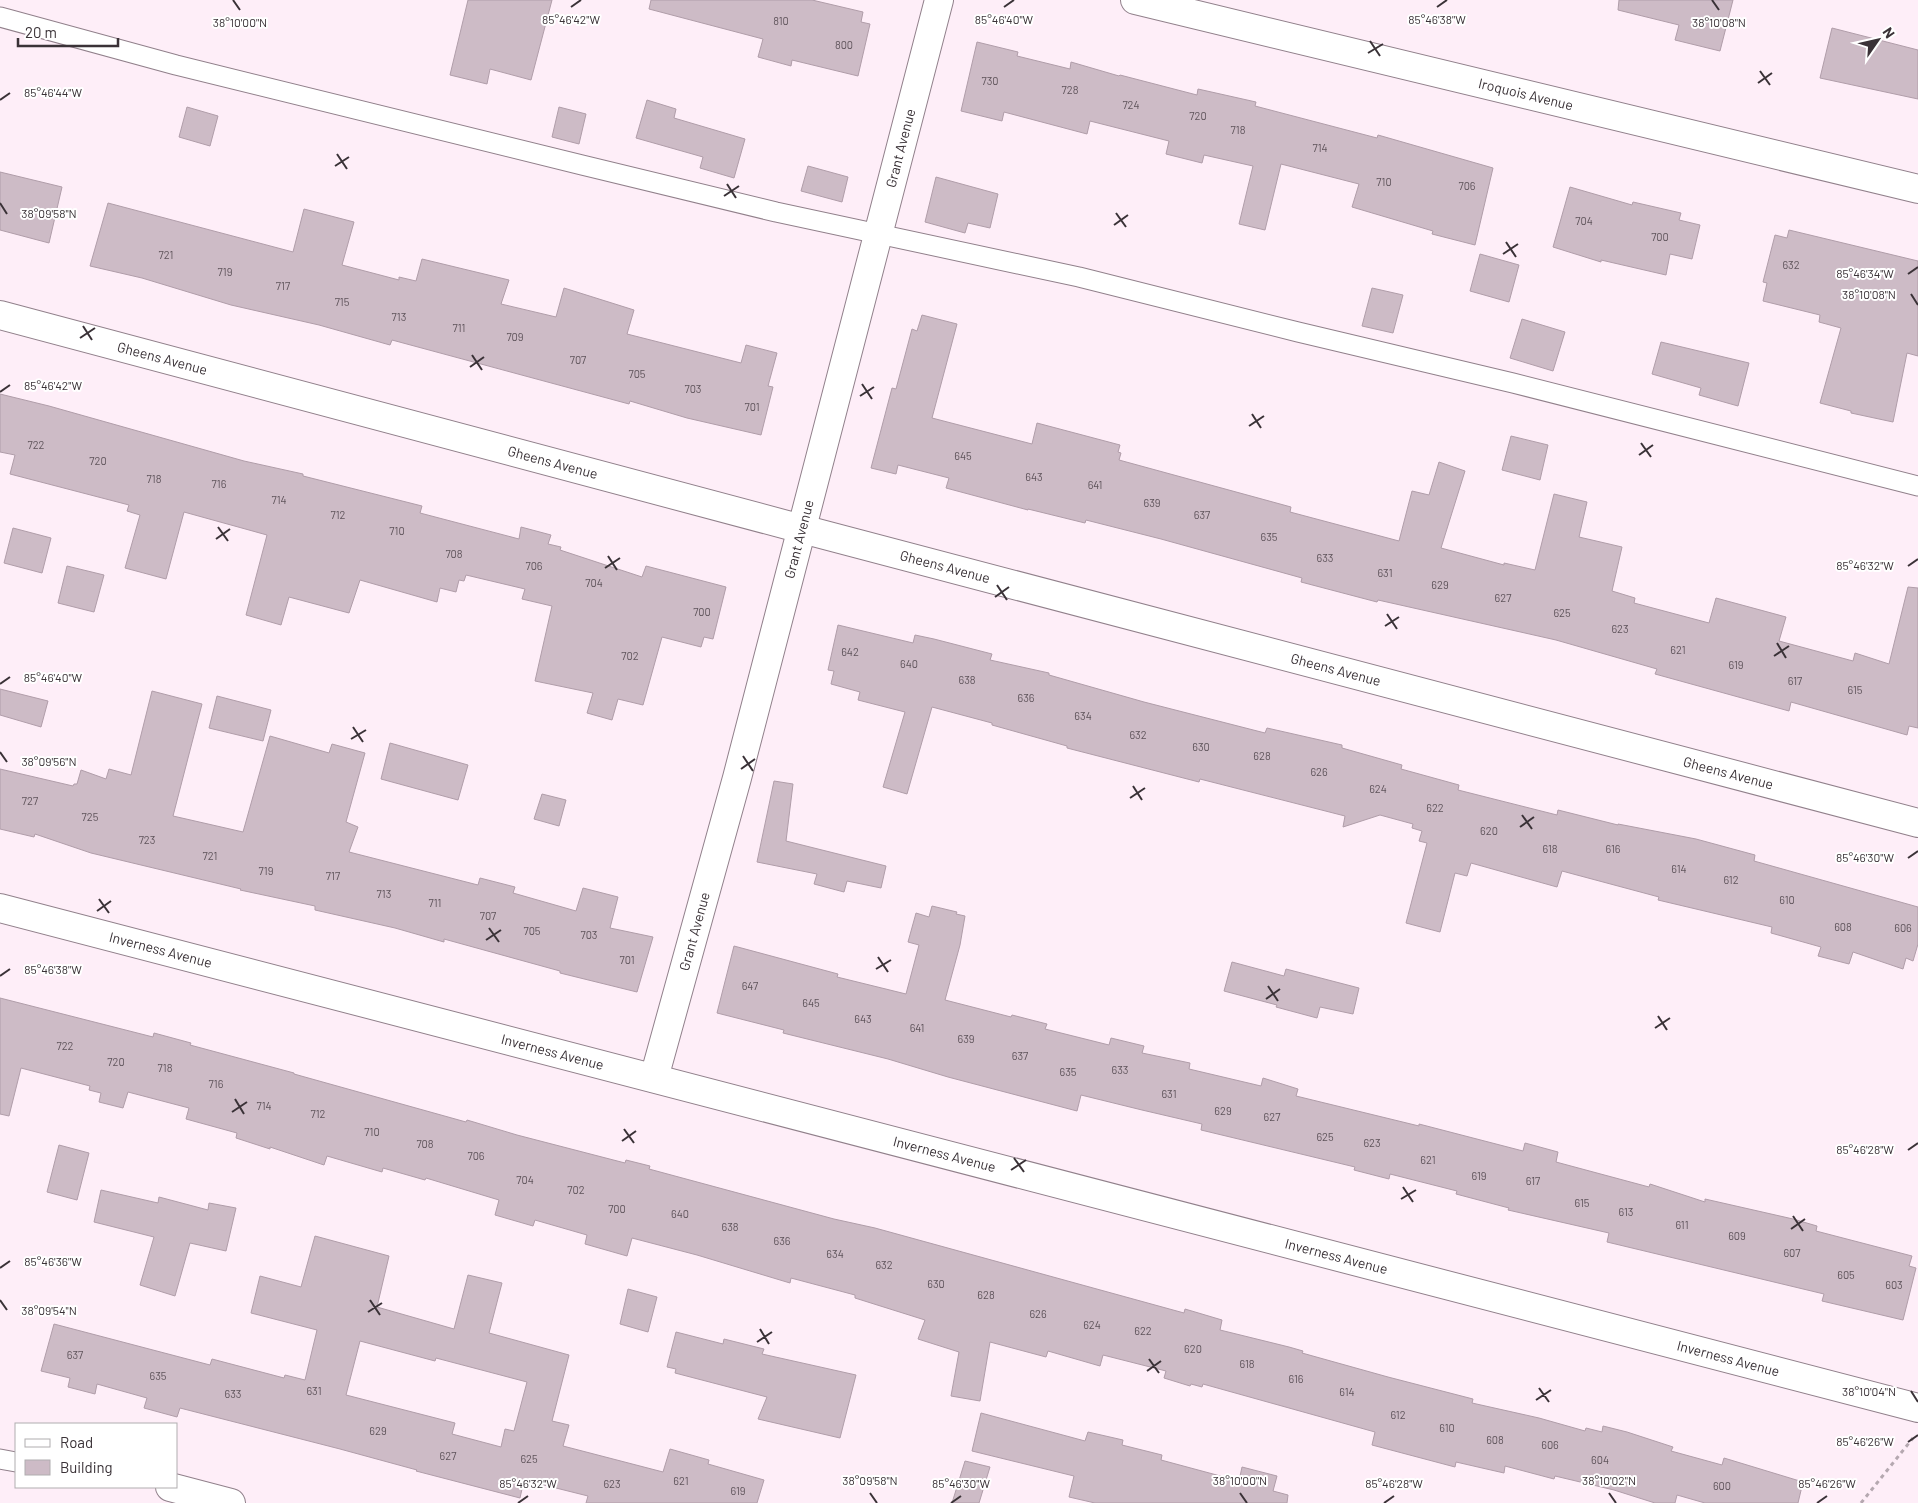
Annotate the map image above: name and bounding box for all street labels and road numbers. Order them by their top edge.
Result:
street label: Iroquois Avenue [1477,74,1575,113]
street label: Grant Avenue [882,107,918,189]
street label: Gheens Avenue [116,338,209,378]
street label: Gheens Avenue [506,442,600,482]
street label: Grant Avenue [780,498,817,580]
street label: Gheens Avenue [898,546,992,586]
street label: Gheens Avenue [1289,649,1383,689]
street label: Gheens Avenue [1682,753,1775,793]
street label: Grant Avenue [675,890,713,973]
street label: Inverness Avenue [108,928,214,971]
street label: Inverness Avenue [499,1030,606,1073]
street label: Inverness Avenue [891,1132,998,1175]
street label: Inverness Avenue [1283,1234,1390,1277]
street label: Inverness Avenue [1675,1337,1782,1380]

